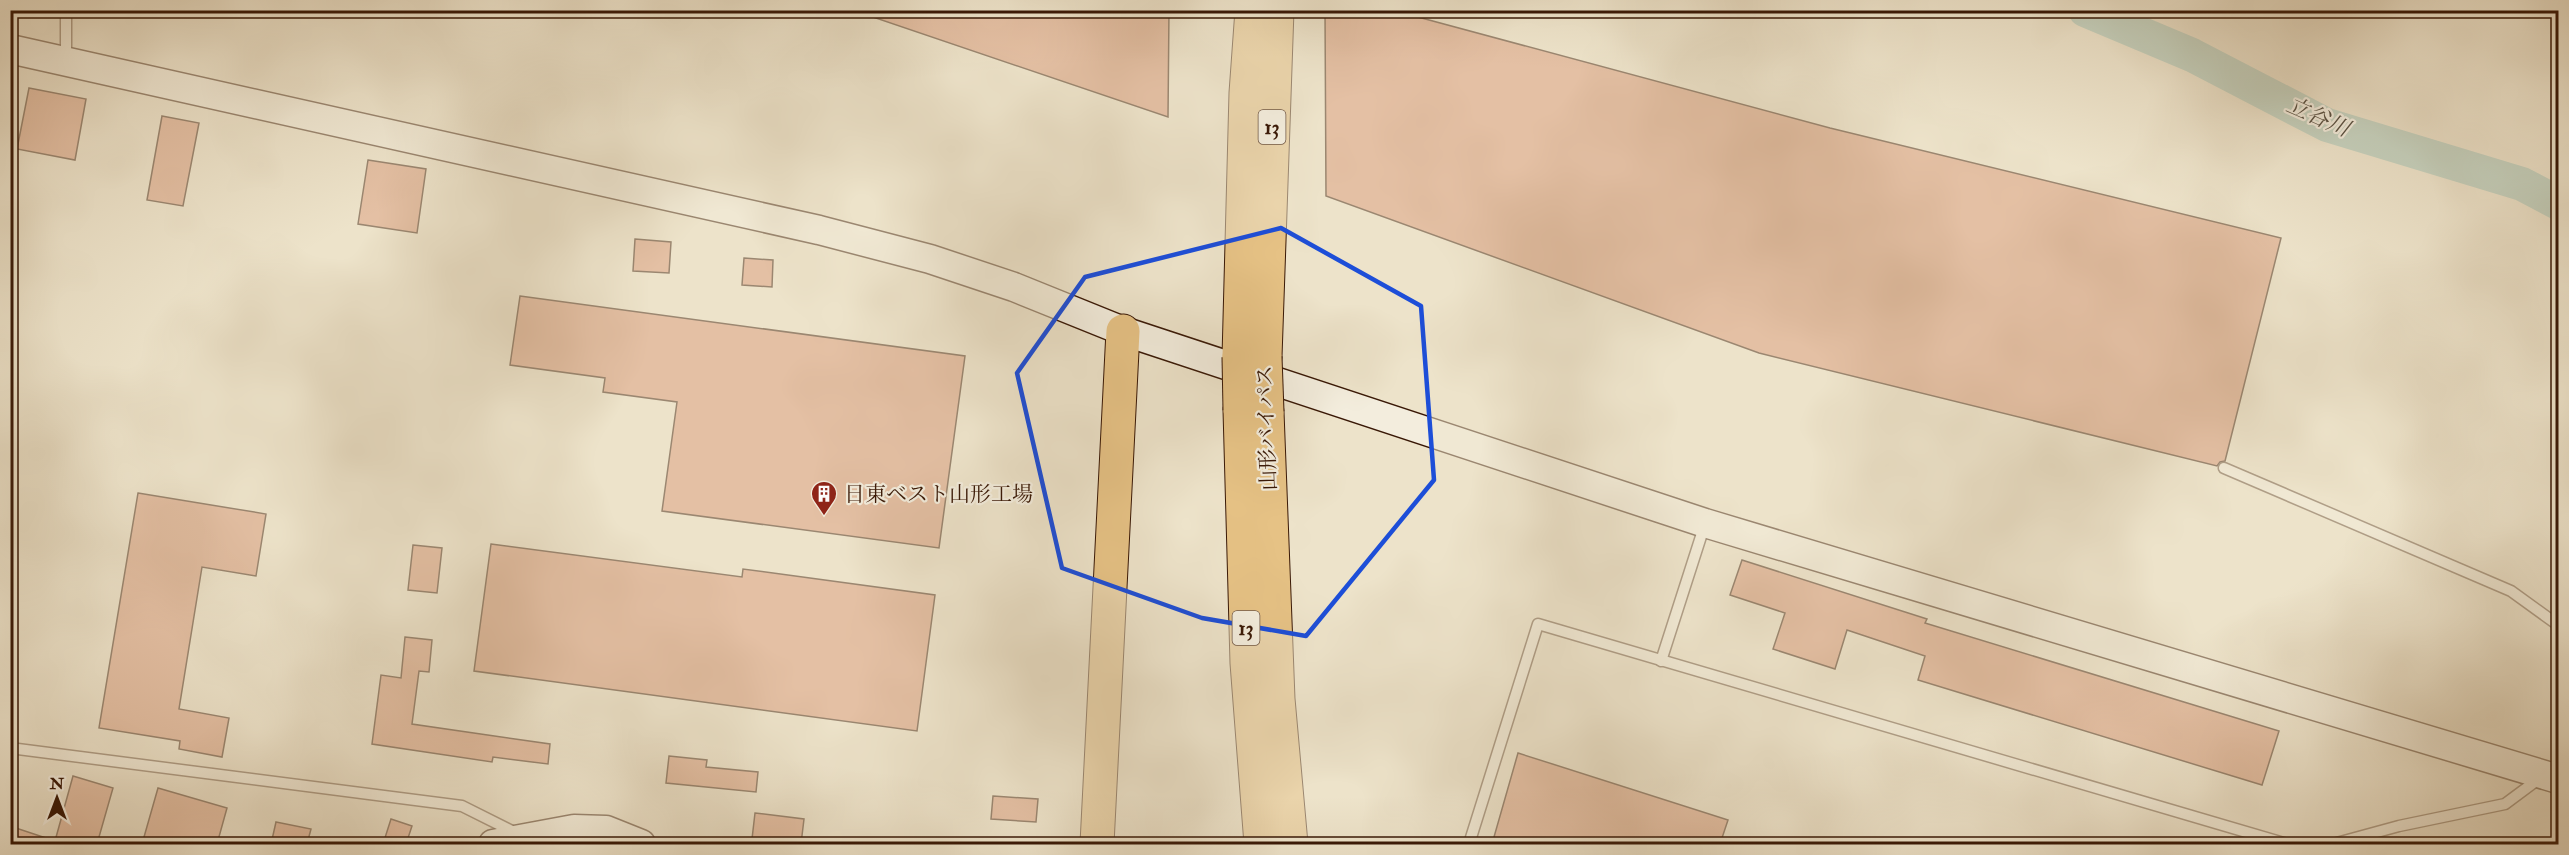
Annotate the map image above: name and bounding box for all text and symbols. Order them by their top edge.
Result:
water label: 立谷川 [2282,91,2356,144]
road number: 13 [1258,110,1286,144]
street label: 山形バイパス [1251,365,1283,491]
building icon: 日東ベスト山形工場 [809,479,839,517]
place label: 日東ベスト山形工場 [844,481,1033,508]
road number: 13 [1232,611,1260,645]
north arrow [27,768,87,828]
text: N [49,774,65,794]

